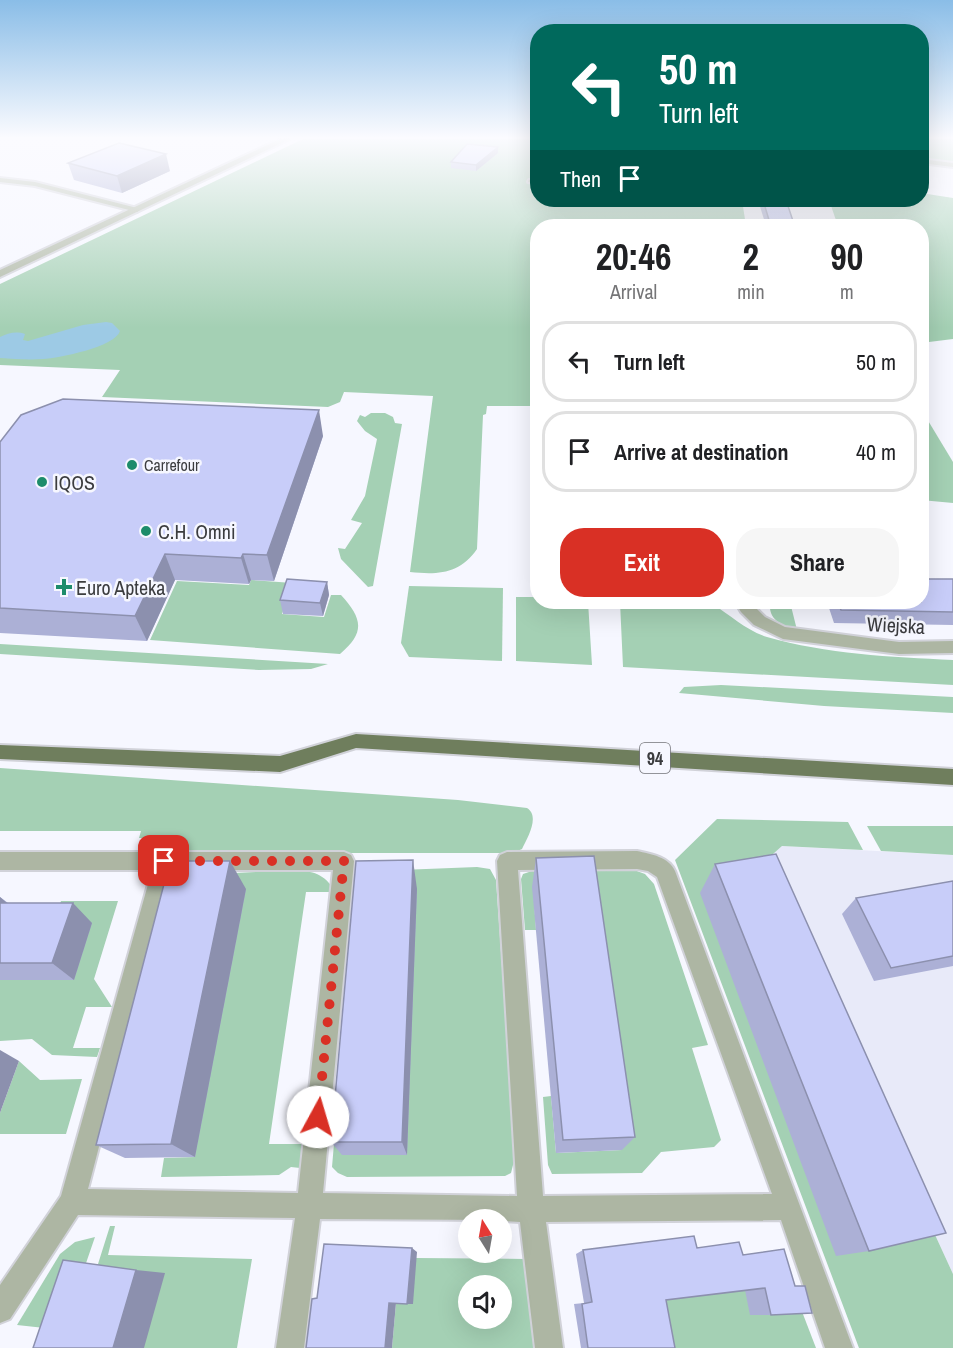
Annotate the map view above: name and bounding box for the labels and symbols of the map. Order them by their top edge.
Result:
place label: Carrefour [144,454,200,476]
marker: Carrefour [125,458,139,472]
place label: IQOS [54,469,95,496]
marker: IQOS [35,475,49,489]
place label: C.H. Omni [158,518,235,545]
marker: C.H. Omni [139,524,153,538]
place label: Euro Apteka [76,574,165,601]
marker: Euro Apteka [57,580,71,594]
street label: Wiejska [866,610,926,640]
road number: 94 [640,743,670,773]
pin [138,835,189,886]
position arrow [286,1085,350,1149]
north arrow [458,1209,512,1263]

